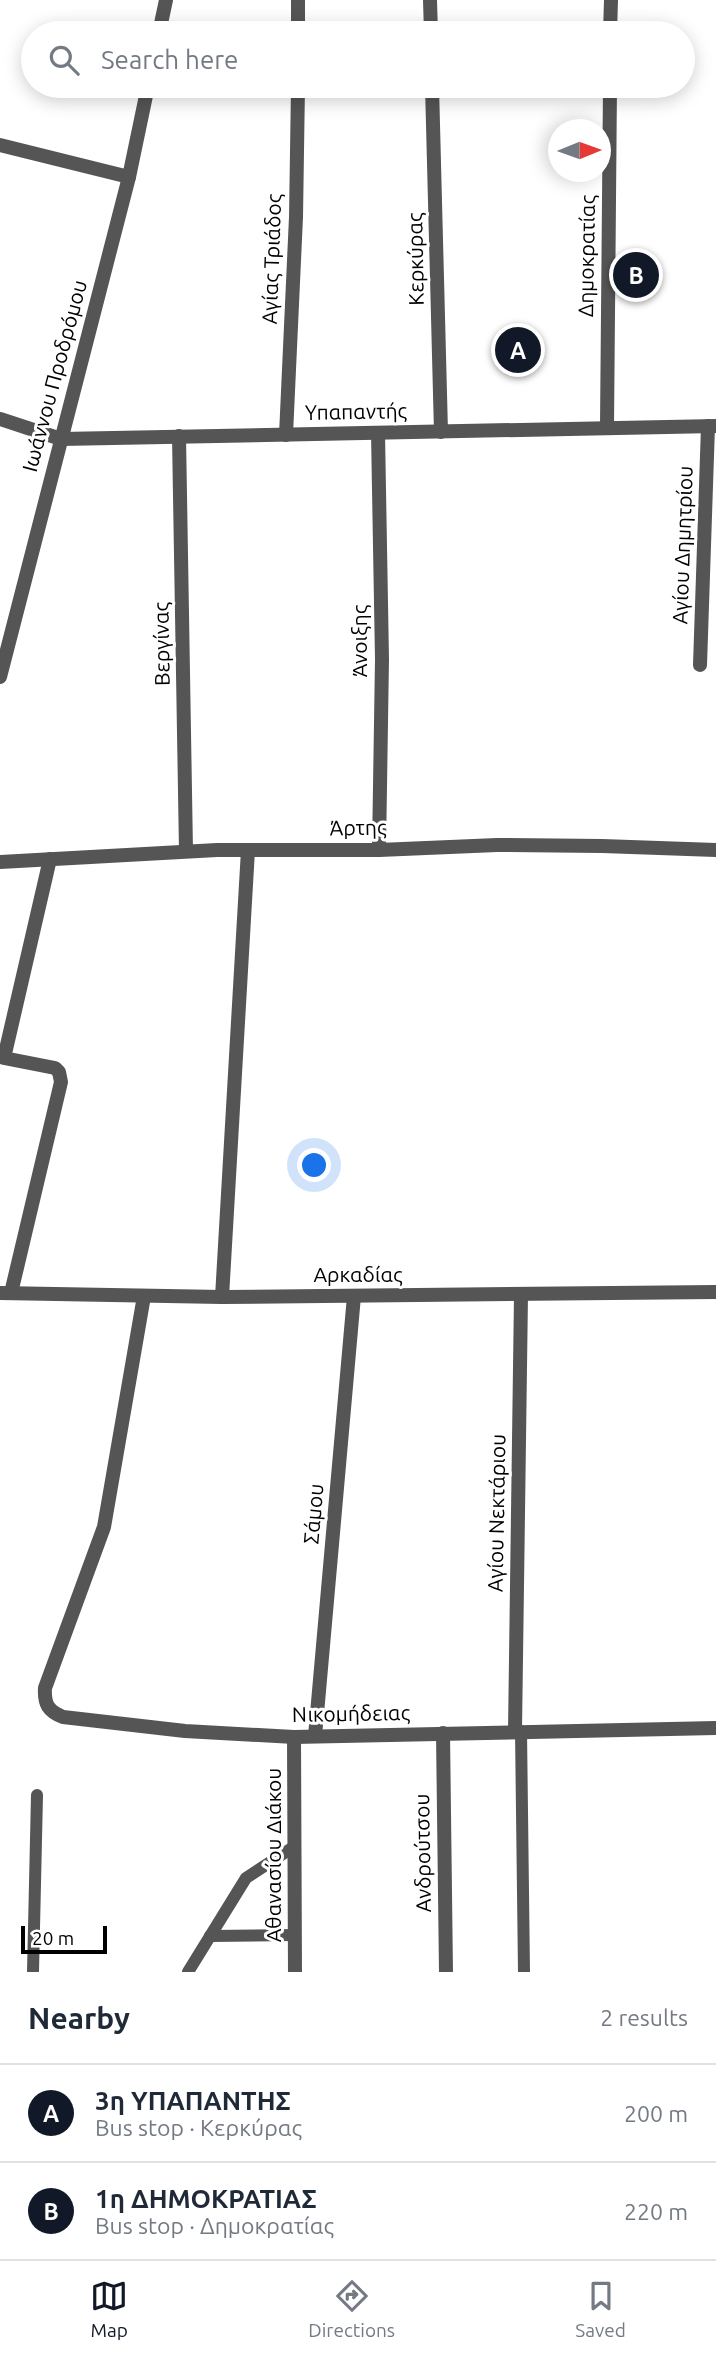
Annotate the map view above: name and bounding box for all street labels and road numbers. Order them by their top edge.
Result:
street label: Αγίας Τριάδος [257,193,285,325]
street label: Δημοκρατίας [573,194,599,317]
street label: Κερκύρας [402,212,428,306]
street label: Ιωάννου Προδρόμου [17,277,91,474]
street label: Υπαπαντής [305,398,408,424]
street label: Αγίου Δημητρίου [667,465,697,625]
street label: Βεργίνας [148,601,174,686]
street label: Άνοιξης [347,604,372,677]
street label: Άρτης [329,814,387,839]
street label: Αρκαδίας [313,1262,403,1286]
street label: Αγίου Νεκτάριου [483,1434,509,1592]
street label: Σάμου [298,1483,328,1545]
street label: Νικομήδειας [292,1700,411,1726]
street label: Αθανασίου Διάκου [261,1768,285,1942]
street label: Ανδρούτσου [409,1794,435,1913]

